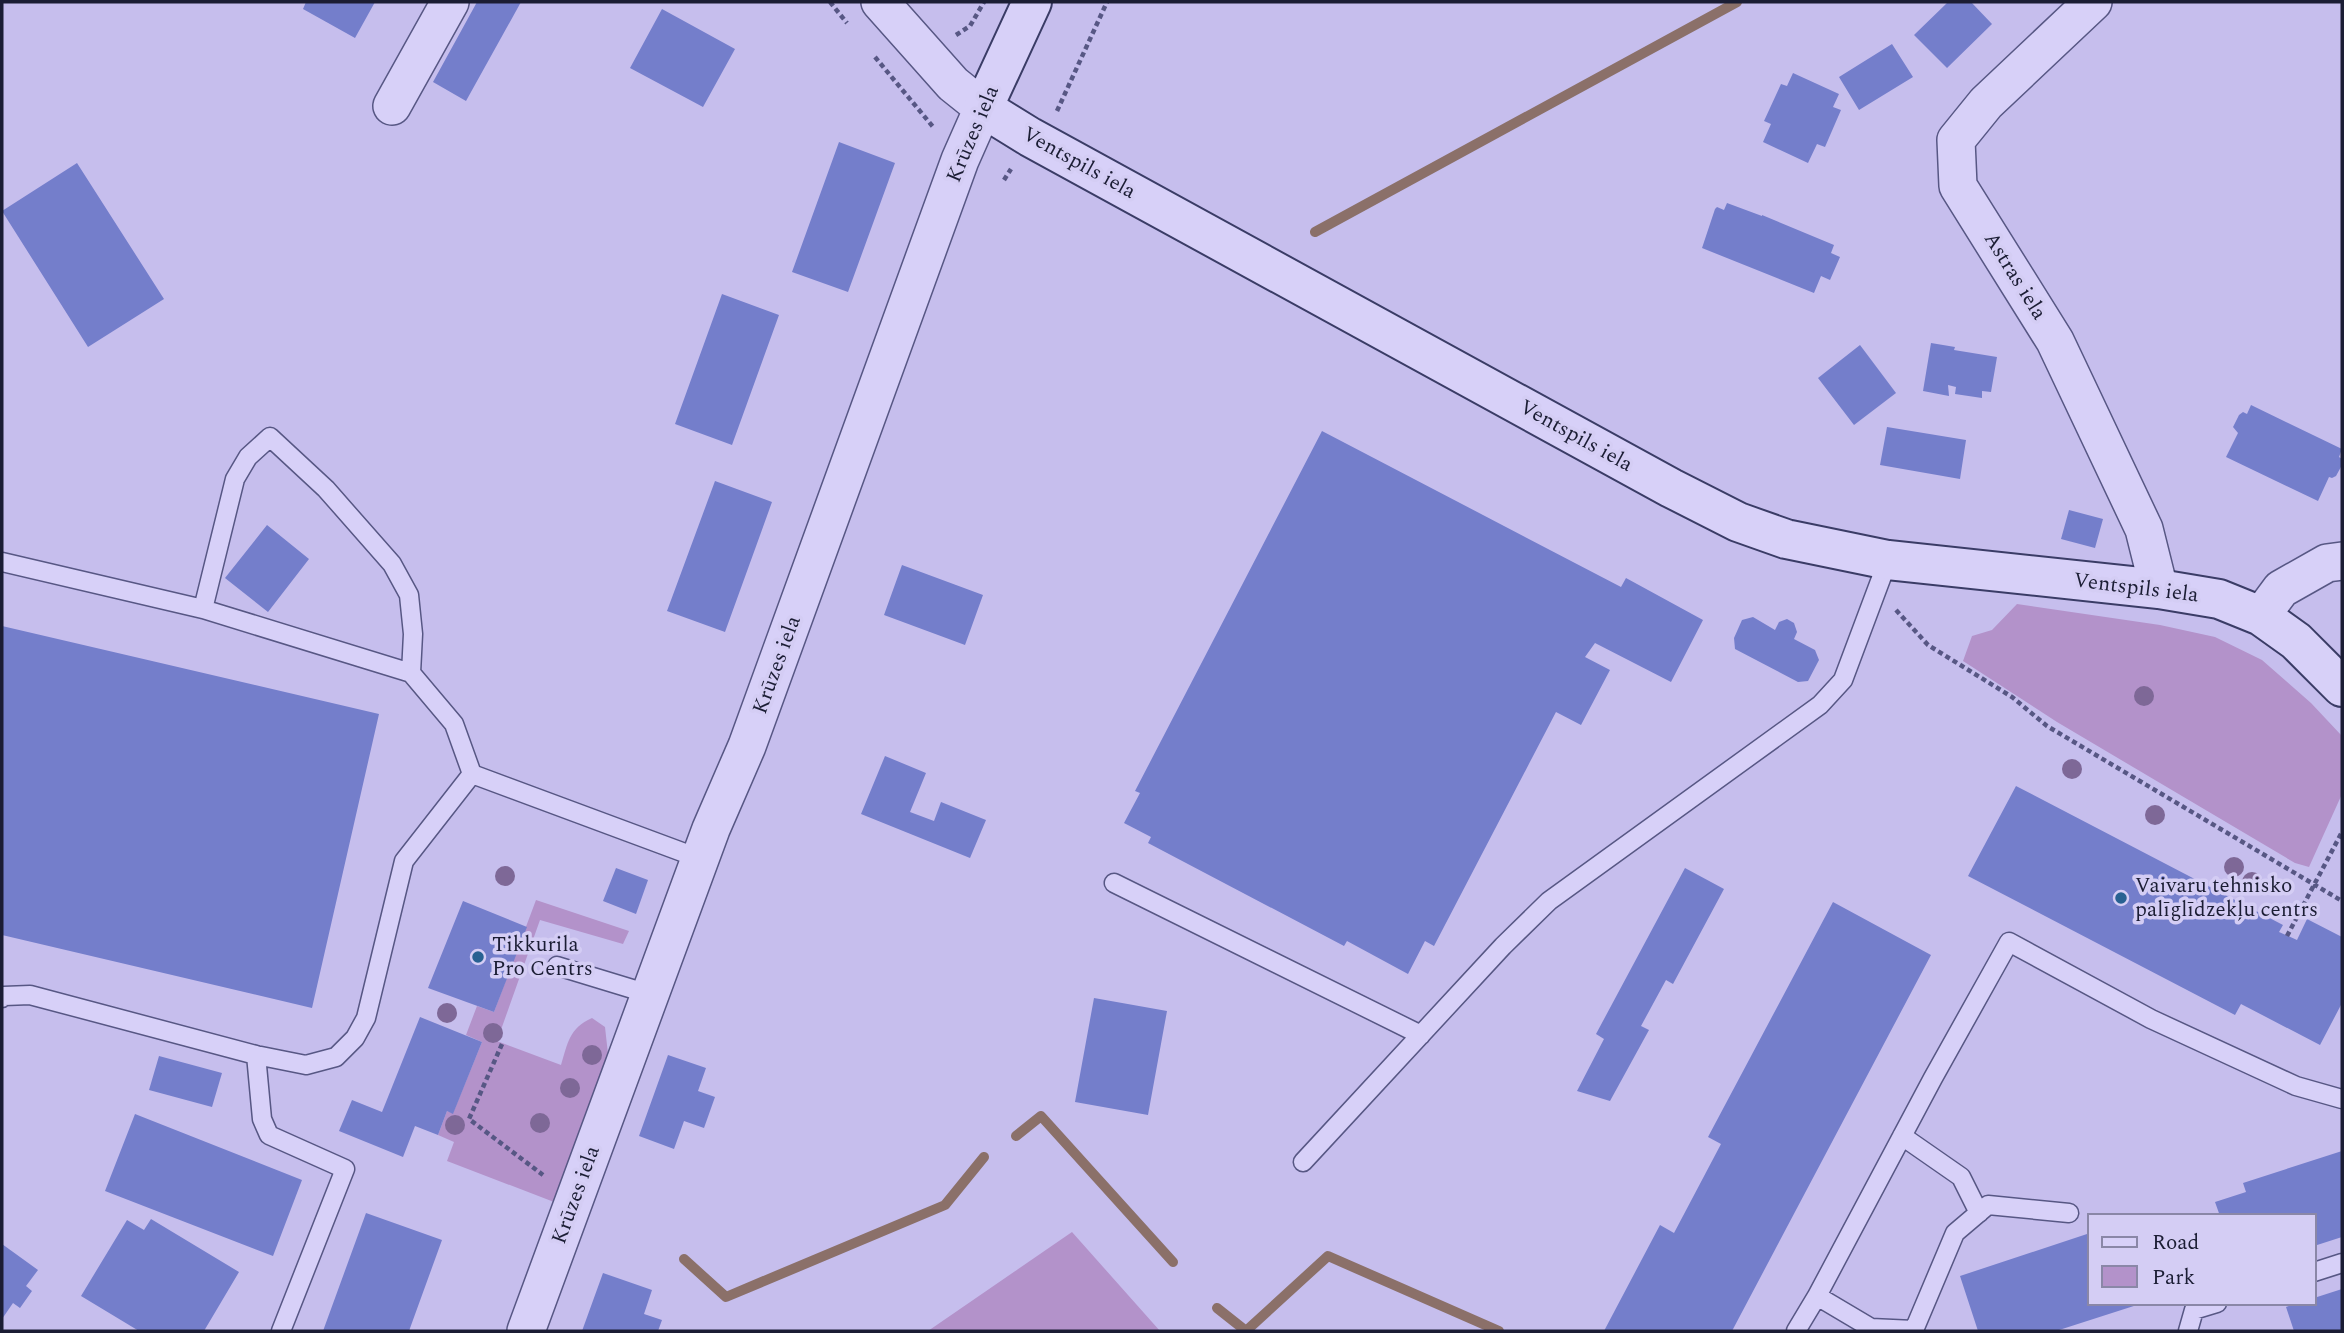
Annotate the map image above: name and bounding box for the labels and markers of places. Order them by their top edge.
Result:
place label: Vaivaru tehnisko palīglīdzekļu centrs [2135,870,2318,926]
marker: Vaivaru tehnisko palīglīdzekļu centrs [2113,890,2129,906]
place label: Tikkurila Pro Centrs [492,929,593,985]
marker: Tikkurila Pro Centrs [470,949,486,965]

